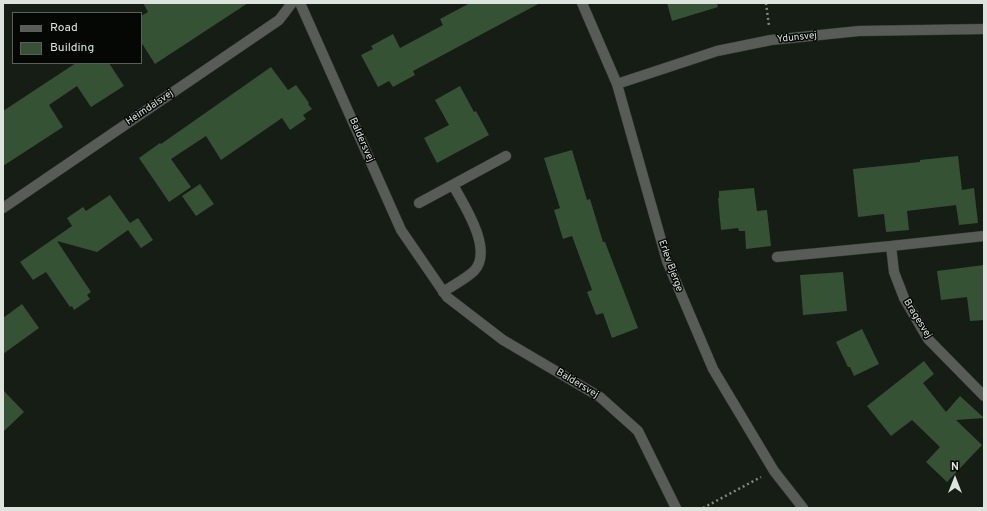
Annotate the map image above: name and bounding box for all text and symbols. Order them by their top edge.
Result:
legend [12,12,142,64]
text: Road [50,20,78,36]
street label: Ydunsvej [777,30,817,46]
text: Building [50,40,94,56]
street label: Heimdalsvej [124,88,176,128]
street label: Baldersvej [346,116,376,164]
street label: Erlev Bjerge [655,238,685,294]
street label: Bragesvej [900,297,934,341]
street label: Baldersvej [554,367,600,401]
north arrow [935,459,975,499]
text: N [951,460,959,474]

